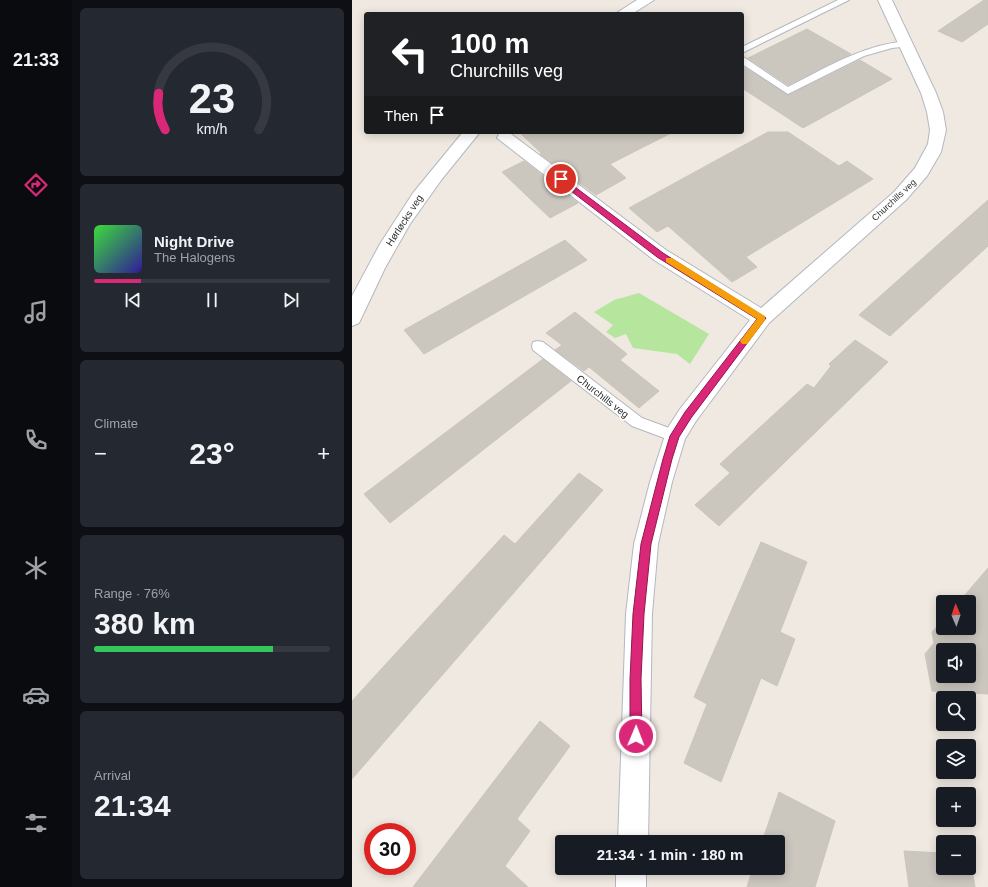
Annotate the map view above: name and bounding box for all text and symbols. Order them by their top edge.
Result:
icon: left [384,28,436,80]
text: 100 m [450,28,529,59]
text: 21:33 [13,50,59,70]
text: Churchills veg [450,61,563,81]
text: 23 [189,75,235,122]
icon: arrive [426,104,448,126]
text: Then [384,107,418,124]
text: km/h [197,120,228,136]
pin [544,162,578,196]
icon: arrive [550,168,572,190]
icon: directions [22,171,50,199]
street label: Churchills veg [870,177,918,223]
street label: Hørløcks veg [384,193,425,248]
text: Night Drive [154,233,234,250]
text: The Halogens [154,250,235,265]
icon: previous [122,289,144,311]
icon: pause [201,289,223,311]
icon: next [280,289,302,311]
icon: music [22,298,50,326]
street label: Churchills veg [575,373,631,420]
text: Climate [94,416,138,431]
icon: phone [22,426,50,454]
text: 23° [189,437,235,470]
text: − [94,441,107,466]
text: + [317,441,330,466]
icon: climate [22,554,50,582]
text: Range · 76% [94,586,170,601]
north arrow [936,595,976,635]
map controls [936,595,976,875]
text: 380 km [94,607,196,640]
button: sound [936,643,976,683]
icon: car [22,681,50,709]
button: search [936,691,976,731]
position arrow [615,715,657,757]
button: layers [936,739,976,779]
text: Arrival [94,768,131,783]
button: + [936,787,976,827]
text: 21:34 [94,789,171,822]
icon: filters [22,809,50,837]
speed limit sign: 30 [364,823,416,875]
button: − [936,835,976,875]
text: 21:34 · 1 min · 180 m [597,846,743,863]

